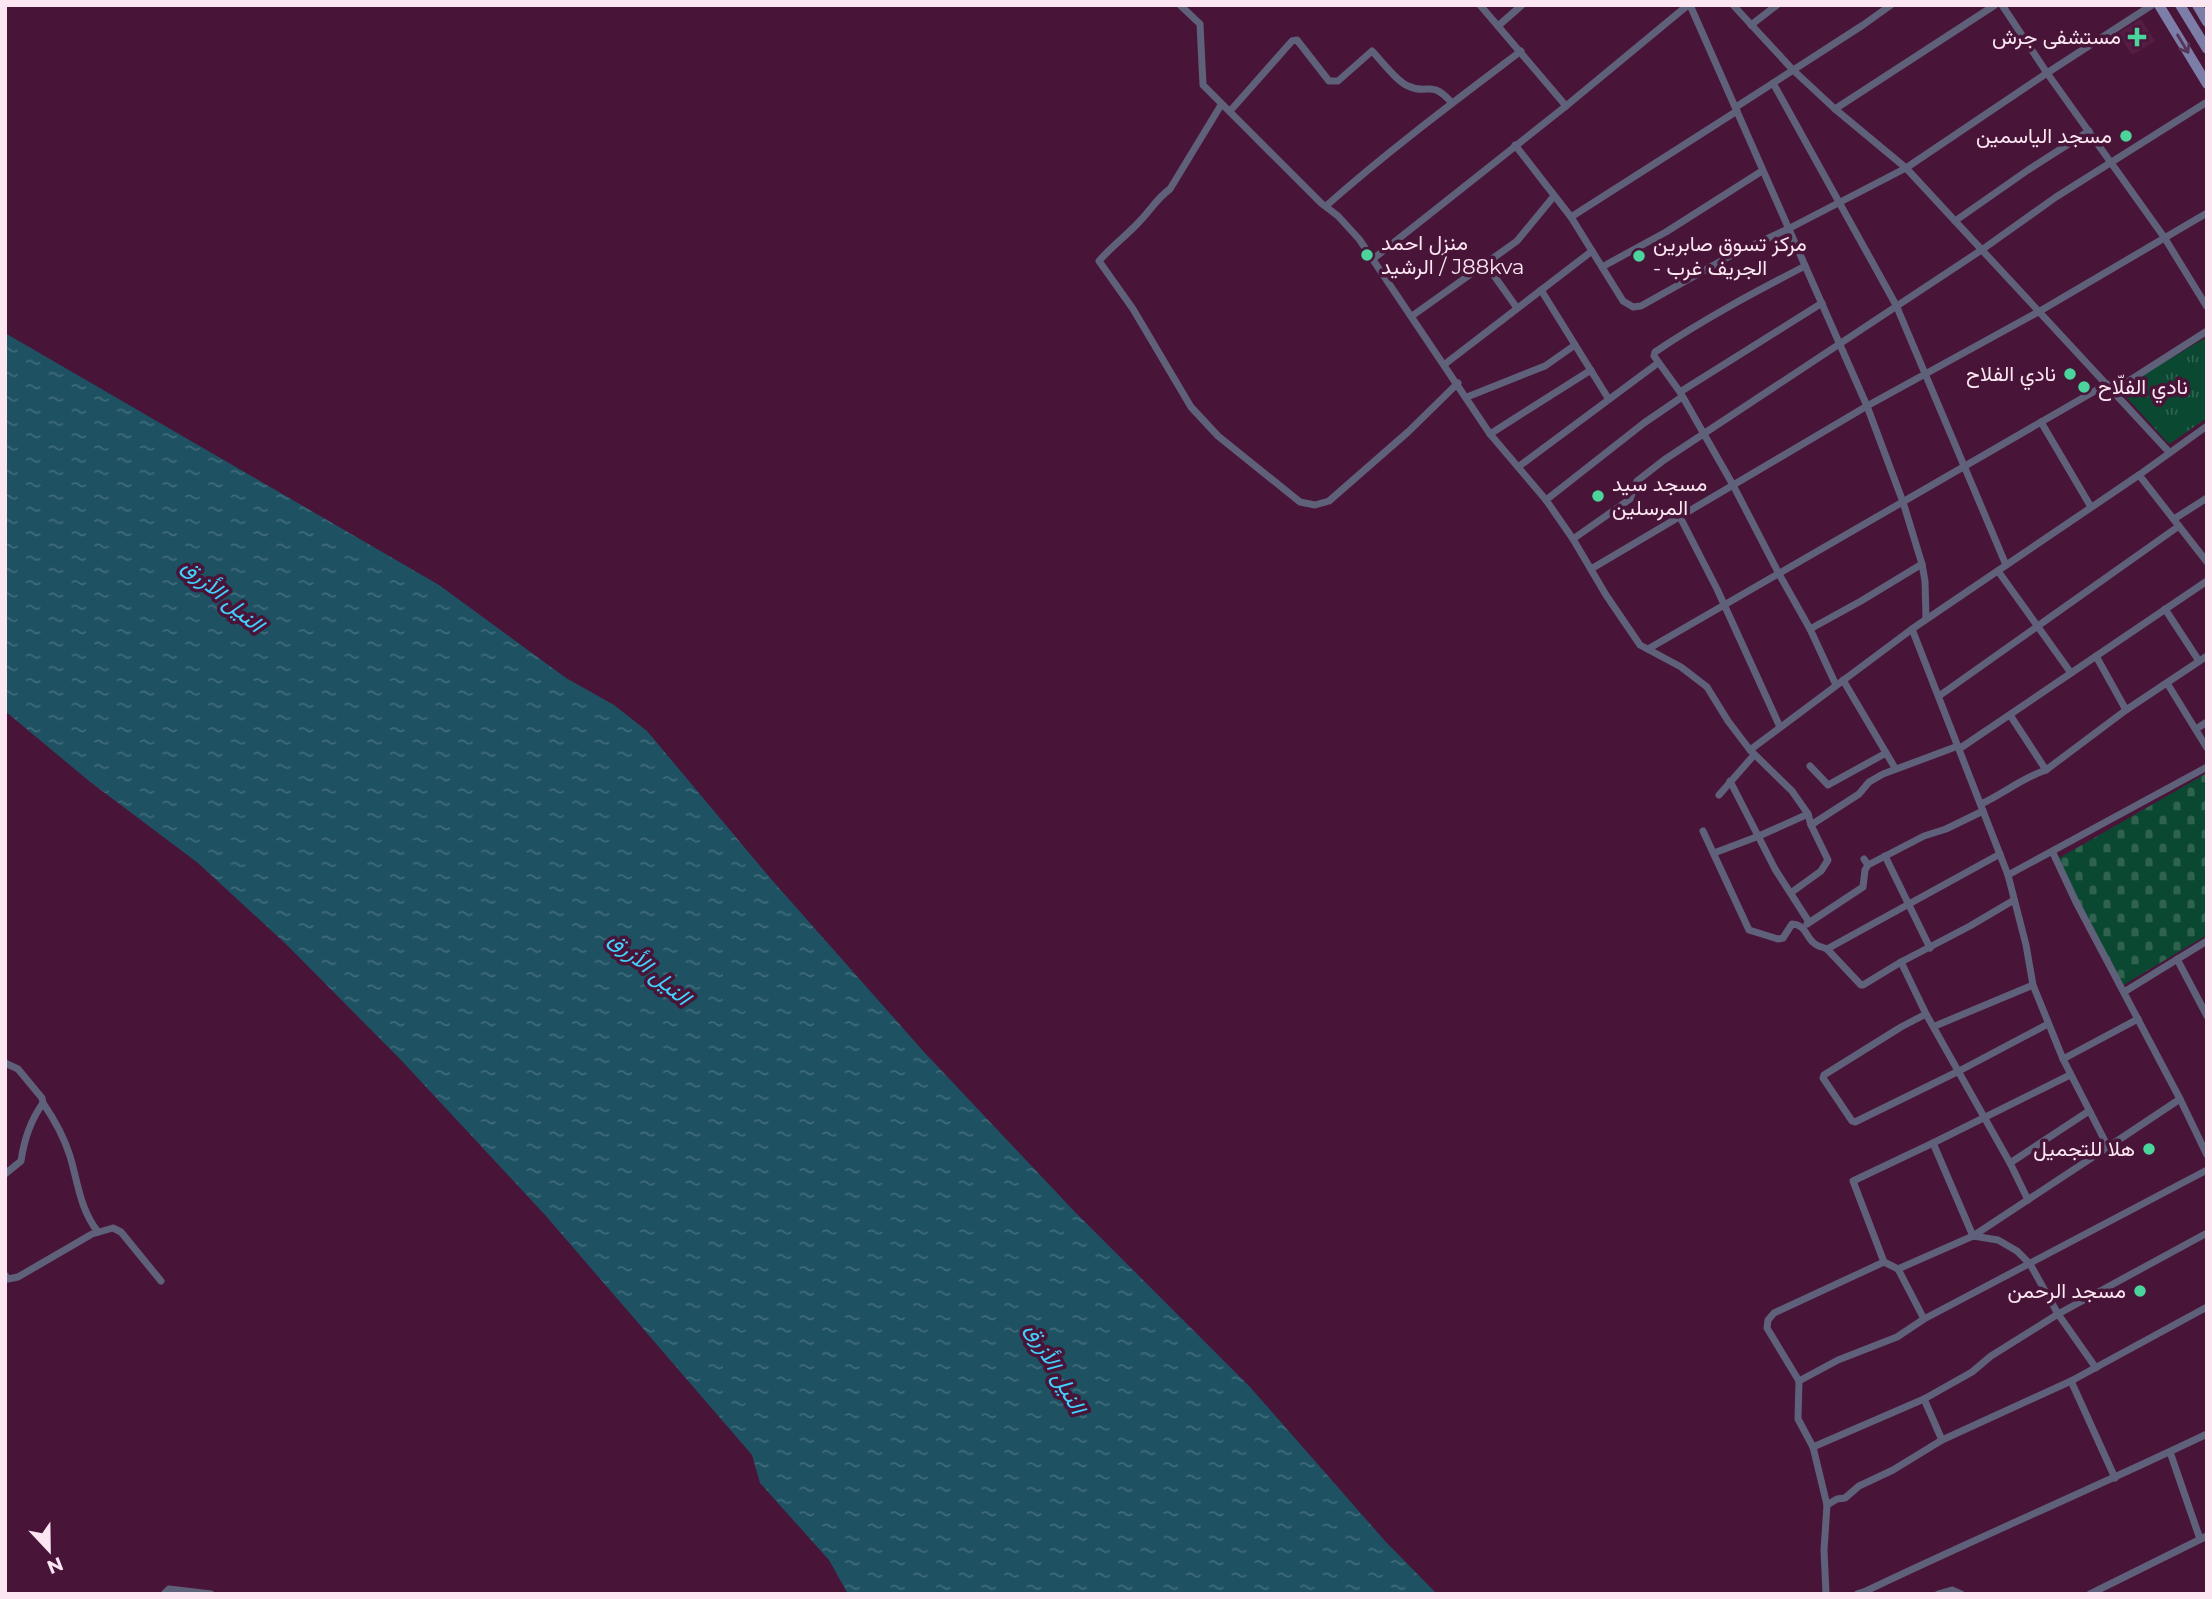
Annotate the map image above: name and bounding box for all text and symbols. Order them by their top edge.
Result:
place label: مستشفى جرش [1992,24,2121,50]
marker: مستشفى جرش [2127,27,2147,47]
one-way arrow [2176,34,2190,54]
place label: مسجد الياسمين [1976,123,2112,148]
marker: مسجد الياسمين [2118,128,2134,144]
place label: منزل احمد الرشيد / J88kva [1381,230,1524,280]
place label: مركز تسوق صابرين - الجريف غرب [1653,231,1807,281]
marker: منزل احمد الرشيد / J88kva [1359,247,1375,263]
marker: مركز تسوق صابرين - الجريف غرب [1631,248,1647,264]
place label: نادي الفلاح [1966,361,2056,391]
marker: نادي الفلاح [2062,366,2078,382]
place label: نادي الفلّاح [2098,374,2188,404]
marker: نادي الفلّاح [2076,379,2092,395]
place label: مسجد سيد المرسلين [1612,471,1707,521]
marker: مسجد سيد المرسلين [1590,488,1606,504]
water label: النيل الأزرق [176,552,272,641]
water label: النيل الأزرق [603,925,699,1014]
place label: هلا للتجميل [2033,1136,2135,1161]
marker: هلا للتجميل [2141,1141,2157,1157]
place label: مسجد الرحمن [2007,1278,2126,1304]
marker: مسجد الرحمن [2132,1283,2148,1299]
water label: النيل الأزرق [1019,1318,1094,1421]
north arrow [14,1515,84,1585]
text: N [44,1552,67,1579]

